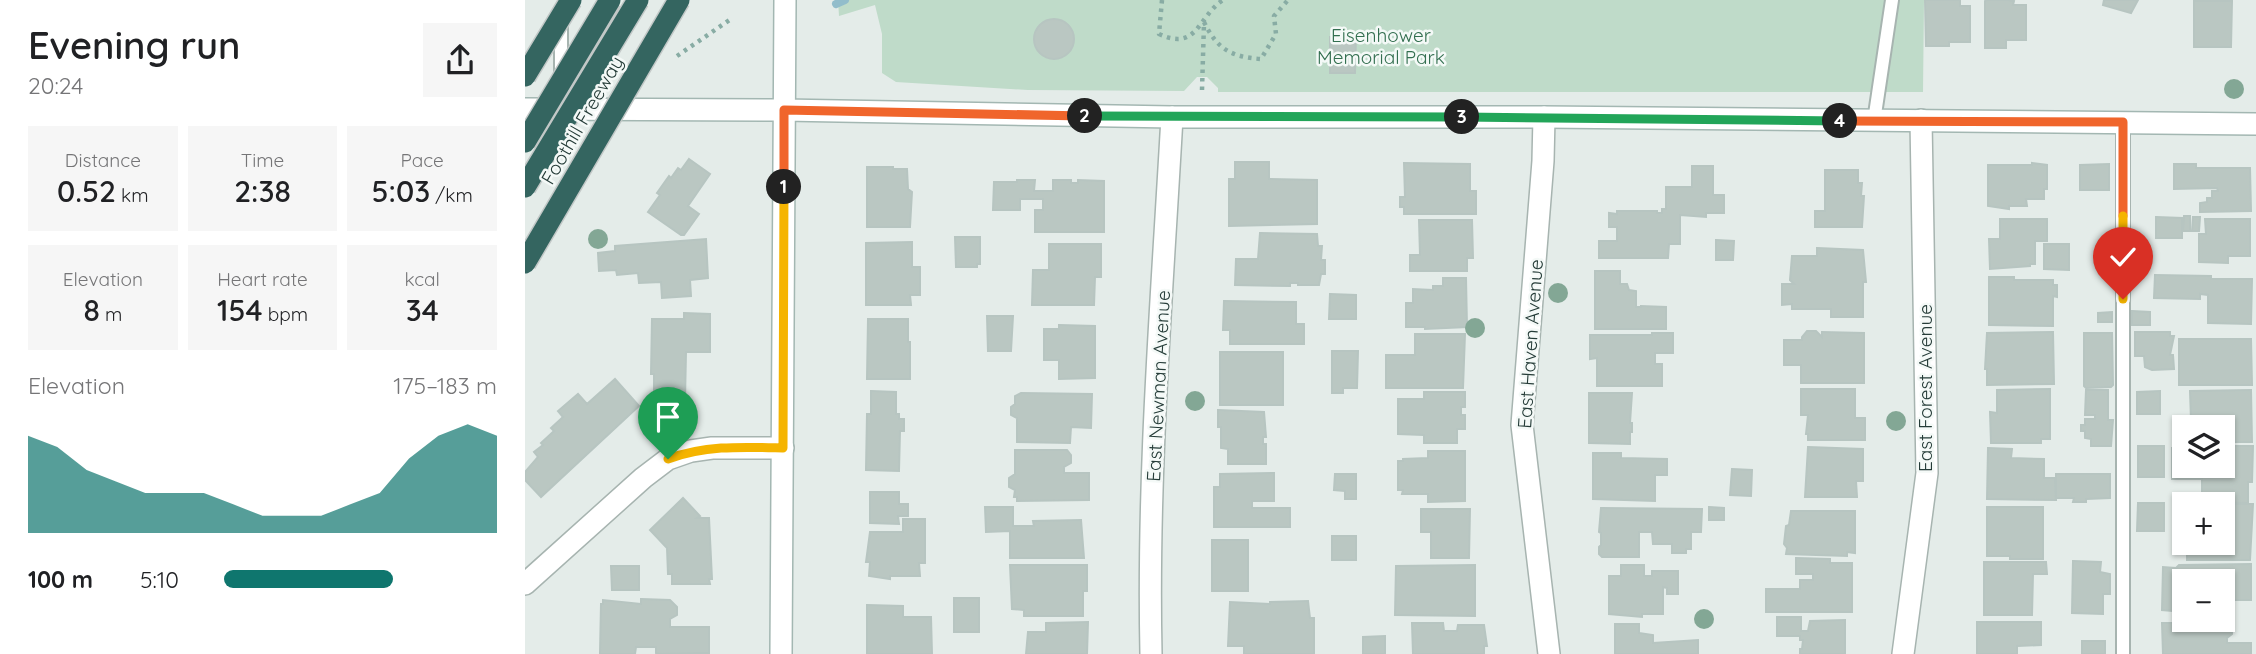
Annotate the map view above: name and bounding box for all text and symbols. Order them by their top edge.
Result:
text: Evening run [28,21,241,69]
button: share [423,23,497,97]
park label: Eisenhower Memorial Park [1317,23,1445,69]
street label: Foothill Freeway [536,52,628,188]
text: 20:24 [28,71,83,100]
pin: 2 [1067,99,1103,134]
pin: 3 [1445,100,1479,134]
text: 2 [1079,103,1090,127]
text: 3 [1456,104,1467,128]
pin: 4 [1823,104,1857,138]
text: 4 [1834,108,1845,132]
text: Distance [65,148,141,172]
text: Time [241,148,284,172]
text: Pace [401,148,444,172]
pin: 1 [767,170,801,204]
text: 0.52 [57,172,116,210]
text: 2:38 [234,172,291,210]
text: 5:03 [372,172,430,210]
text: 1 [780,174,787,198]
text: km [116,183,149,207]
text: /km [430,183,473,207]
pin [2093,227,2153,299]
icon: check [2104,238,2142,276]
street label: East Haven Avenue [1512,259,1548,429]
text: Elevation [63,267,143,291]
text: Heart rate [217,267,308,291]
text: kcal [404,267,440,291]
street label: East Newman Avenue [1141,290,1175,482]
text: 8 [83,291,100,329]
text: 154 [217,291,262,329]
text: 34 [406,291,439,329]
text: m [100,302,122,326]
text: bpm [262,302,308,326]
street label: East Forest Avenue [1913,304,1937,472]
text: Elevation [28,371,125,400]
text: 175–183 m [393,371,497,400]
pin [638,387,698,459]
icon: arrive [649,398,687,436]
map controls [2172,415,2235,632]
button: layers [2172,415,2235,478]
button: + [2172,492,2235,555]
text: 100 m [28,565,93,594]
text: 5:10 [140,565,179,594]
button: − [2172,569,2235,632]

